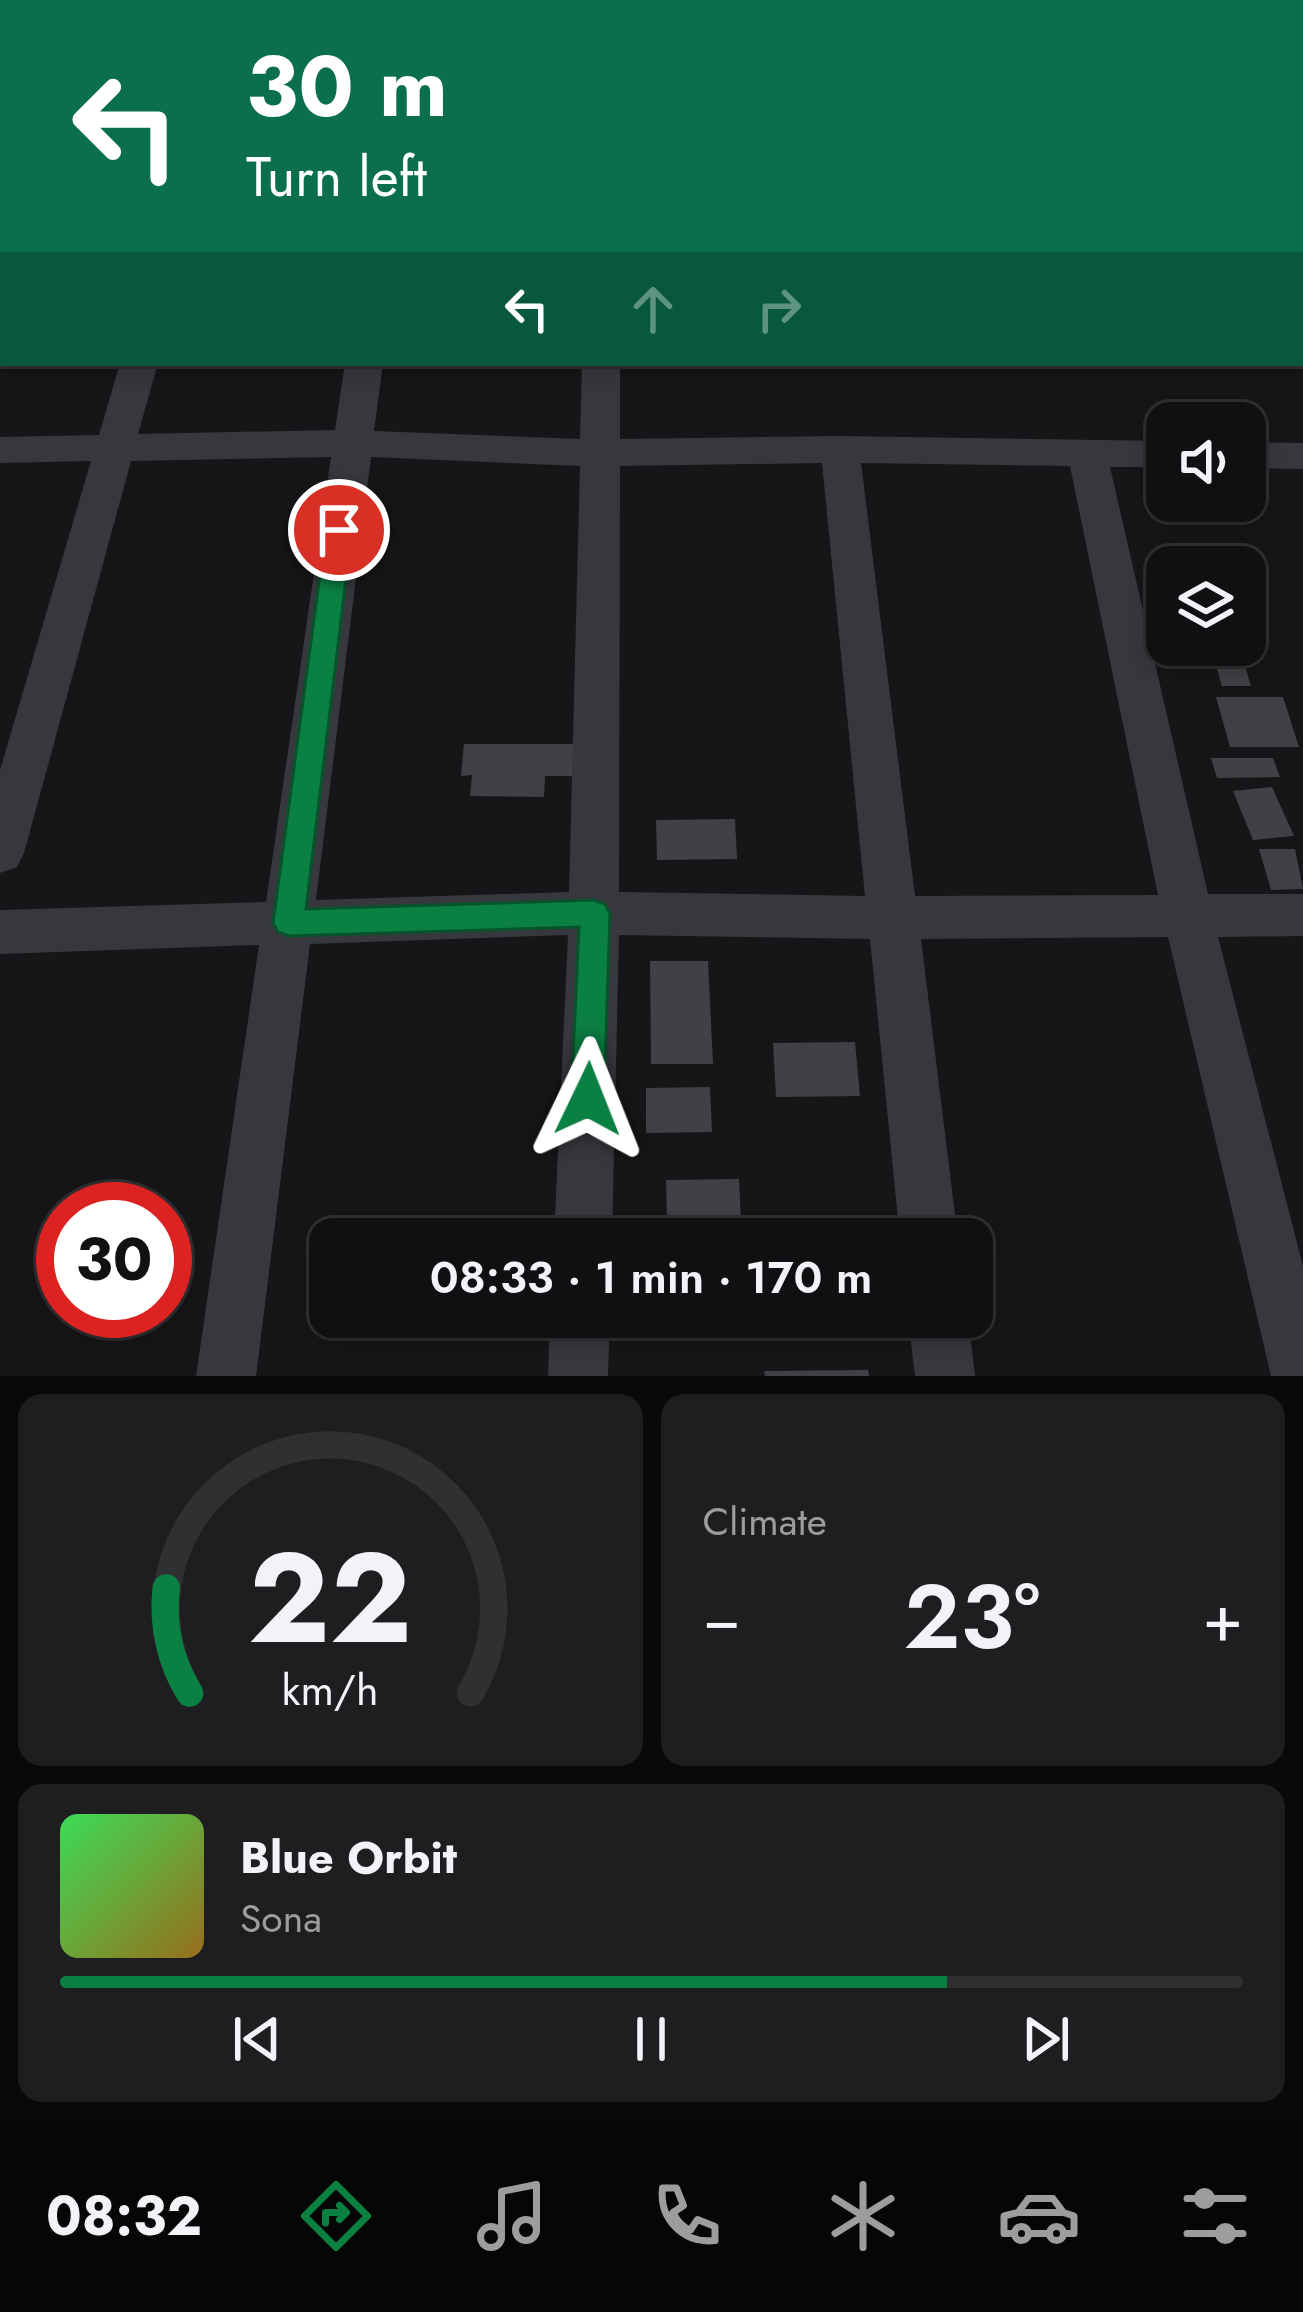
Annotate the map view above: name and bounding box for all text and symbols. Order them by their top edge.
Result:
text: 30 m [246,26,448,148]
icon: left [48,48,204,204]
text: Turn left [246,138,427,216]
icon: left [494,276,560,342]
icon: ahead [620,276,686,342]
icon: right [746,276,812,342]
map controls [1146,402,1266,666]
button: sound [1146,402,1266,522]
pin [288,479,390,581]
icon: arrive [306,497,372,563]
button: layers [1146,546,1266,666]
position arrow [525,1036,651,1162]
speed limit sign: 30 [36,1182,192,1338]
text: 08:33 · 1 min · 170 m [430,1245,872,1310]
text: Climate [703,1493,827,1550]
text: 22 [248,1508,412,1689]
text: 23° [904,1552,1040,1682]
text: − [703,1570,741,1666]
text: + [1202,1570,1243,1666]
text: km/h [282,1659,379,1721]
text: Blue Orbit [240,1825,457,1890]
text: Sona [240,1890,322,1947]
icon: previous [224,2006,290,2072]
icon: pause [618,2006,684,2072]
icon: next [1013,2006,1079,2072]
icon: directions [294,2174,378,2258]
icon: music [470,2174,554,2258]
icon: phone [645,2174,729,2258]
icon: climate [821,2174,905,2258]
icon: car [997,2174,1081,2258]
icon: filters [1173,2174,1257,2258]
text: 08:32 [46,2177,202,2255]

